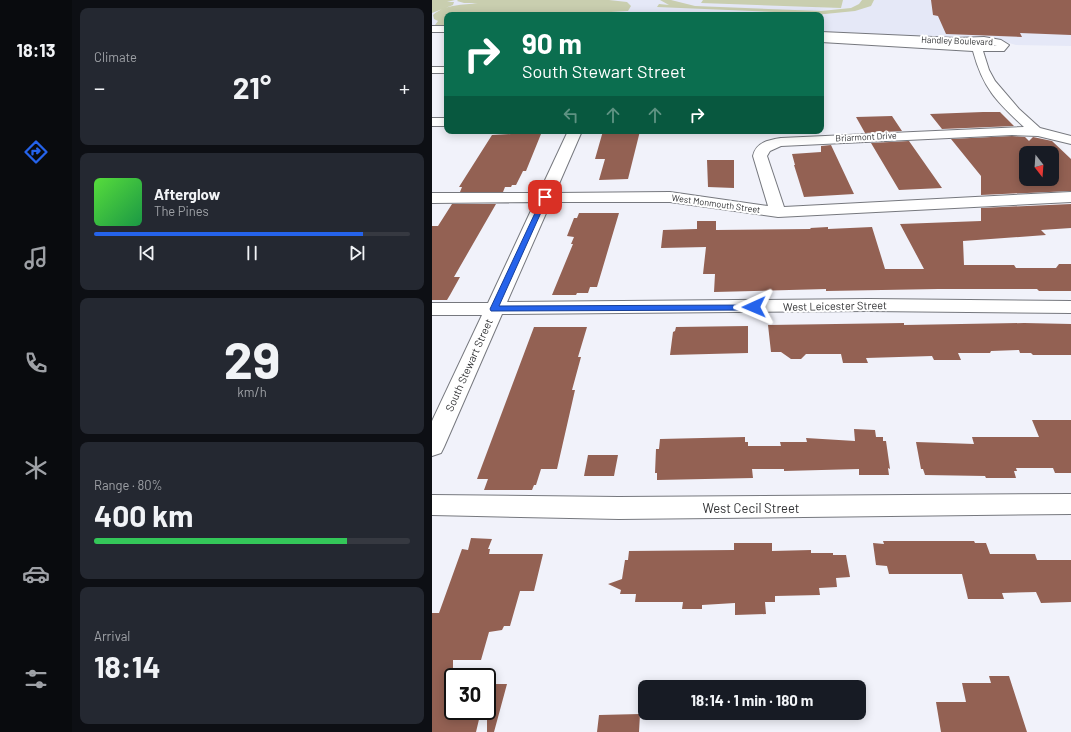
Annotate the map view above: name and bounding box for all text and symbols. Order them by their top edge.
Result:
text: 90 m [522,26,582,60]
icon: right [456,28,508,80]
street label: Handley Boulevard [921,34,993,47]
text: 18:13 [17,39,55,61]
text: Climate [94,49,137,65]
text: South Stewart Street [522,60,686,82]
text: 21° [233,69,271,105]
text: − [94,74,105,100]
text: + [399,74,410,100]
icon: left [560,104,582,126]
icon: ahead [602,104,624,126]
icon: ahead [644,104,666,126]
icon: right [686,104,708,126]
street label: Briarmont Drive [835,129,897,144]
icon: directions [22,138,50,166]
north arrow [1019,146,1059,186]
map controls [1019,146,1059,186]
pin [528,180,562,214]
text: Afterglow [154,185,220,203]
icon: arrive [534,186,556,208]
street label: West Monmouth Street [671,192,761,215]
text: The Pines [154,203,209,219]
icon: previous [136,242,158,264]
icon: pause [241,242,263,264]
icon: next [346,242,368,264]
icon: music [22,244,50,272]
position arrow [733,286,775,328]
street label: West Leicester Street [783,298,887,313]
street label: South Stewart Street [442,316,495,413]
text: 29 [224,327,280,389]
icon: phone [22,349,50,377]
text: km/h [237,384,267,400]
icon: climate [22,454,50,482]
text: Range · 80% [94,477,163,493]
text: 400 km [94,497,193,533]
street label: West Cecil Street [702,500,800,516]
icon: car [22,560,50,588]
text: Arrival [94,628,130,644]
text: 18:14 [94,648,161,684]
icon: filters [22,665,50,693]
speed limit sign: 30 [444,668,496,720]
text: 18:14 · 1 min · 180 m [691,691,813,709]

